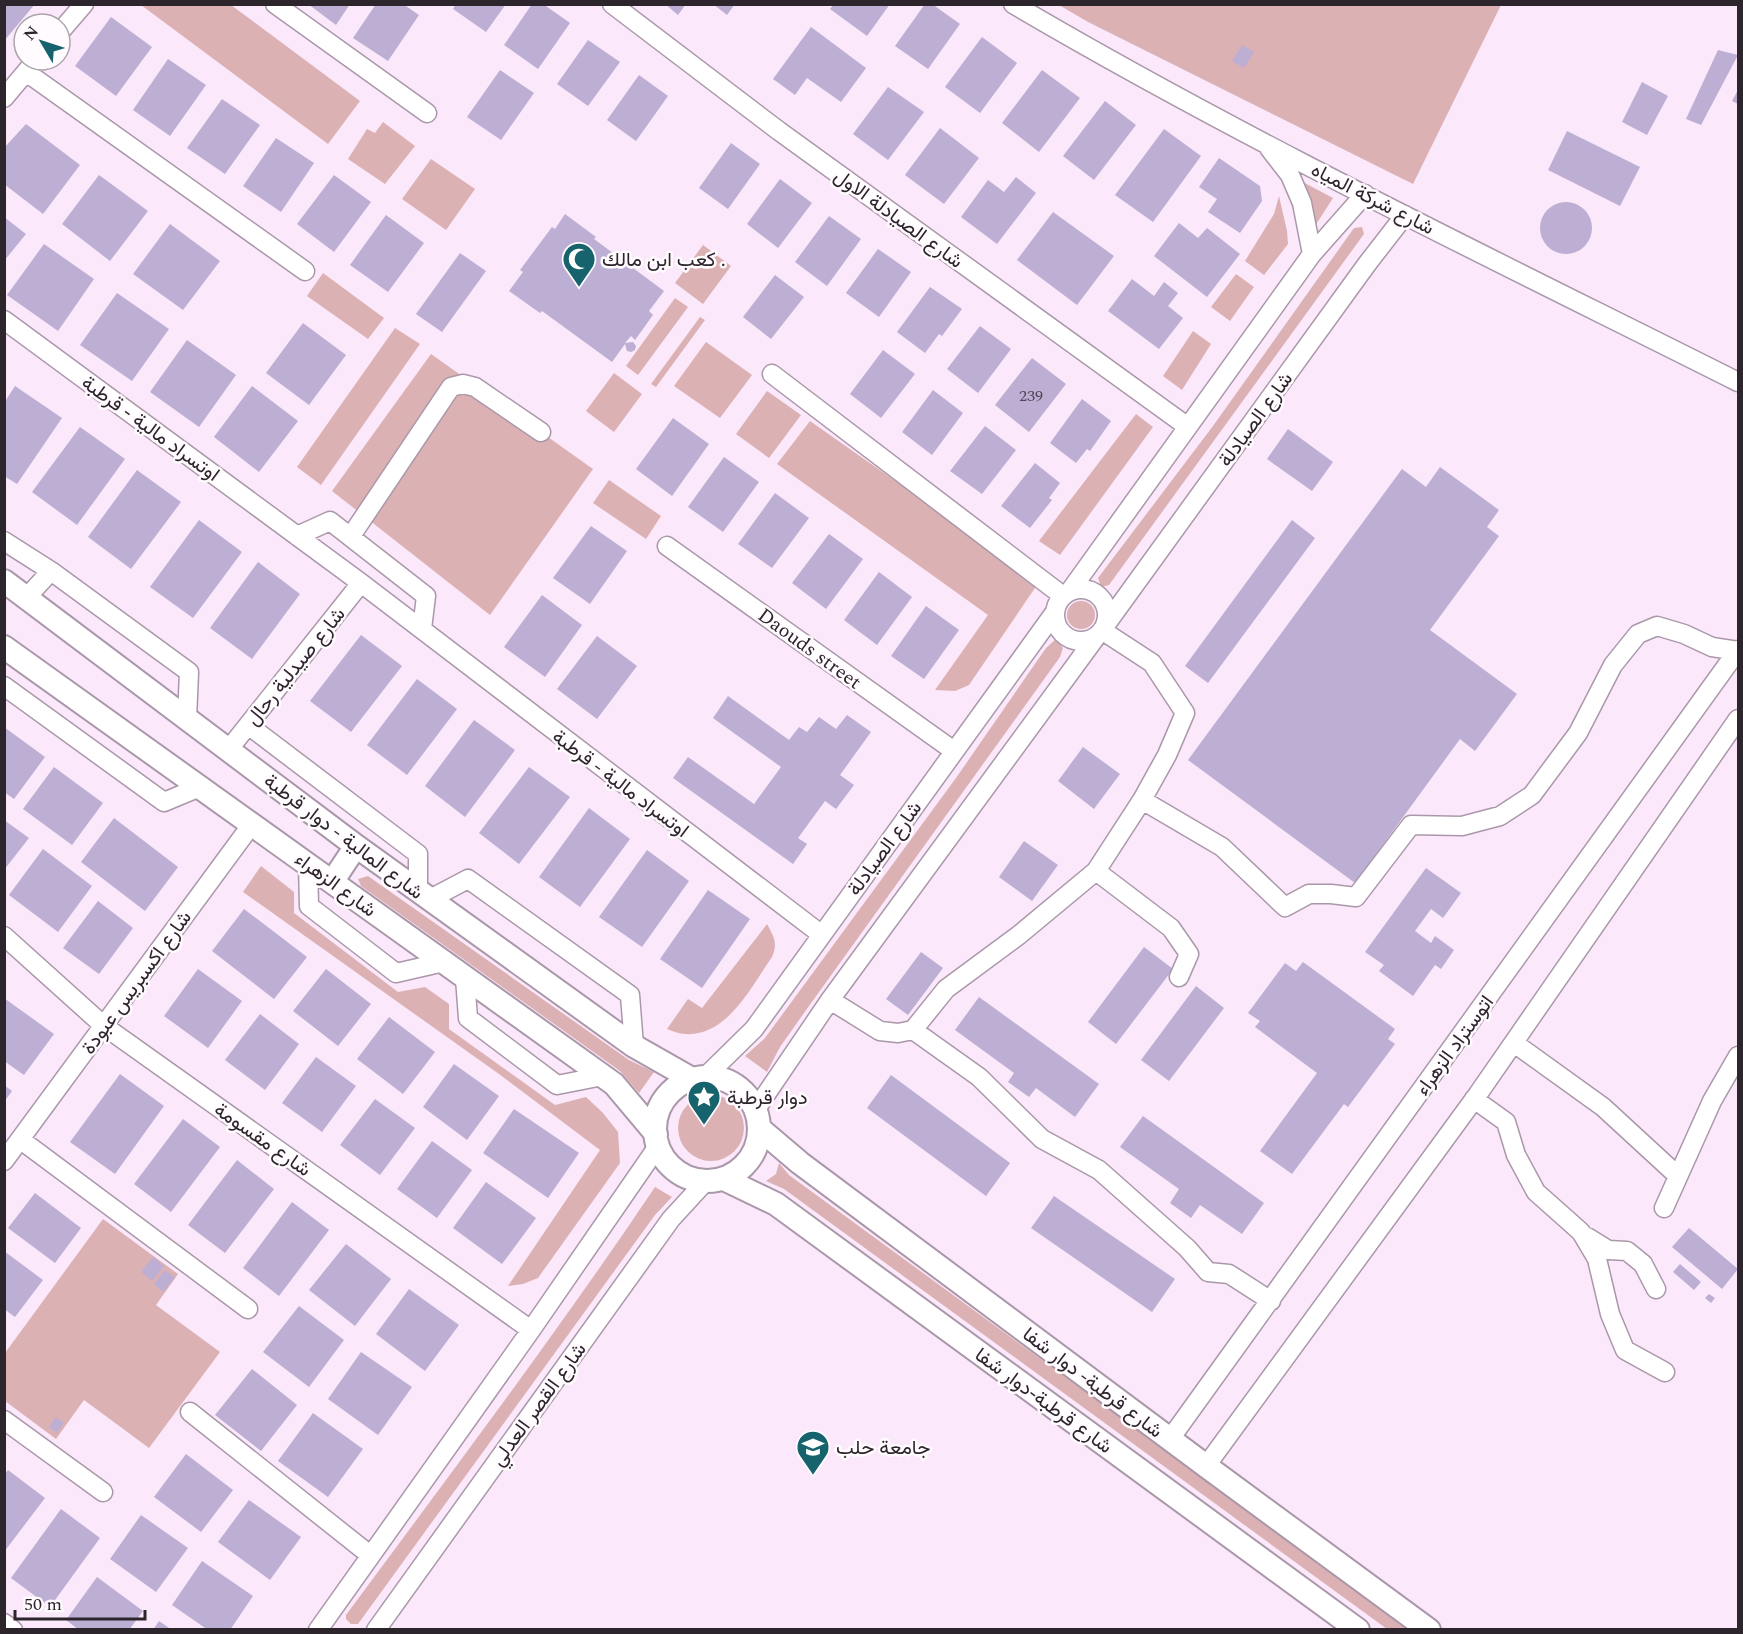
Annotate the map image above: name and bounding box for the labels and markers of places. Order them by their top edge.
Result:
mosque icon: كعب ابن مالك . [561,241,597,288]
place label: كعب ابن مالك . [602,245,726,275]
place icon: دوار قرطبة [686,1079,722,1126]
place label: دوار قرطبة [727,1083,808,1113]
school or university icon: جامعة حلب [795,1429,831,1476]
place label: جامعة حلب [836,1433,930,1463]

